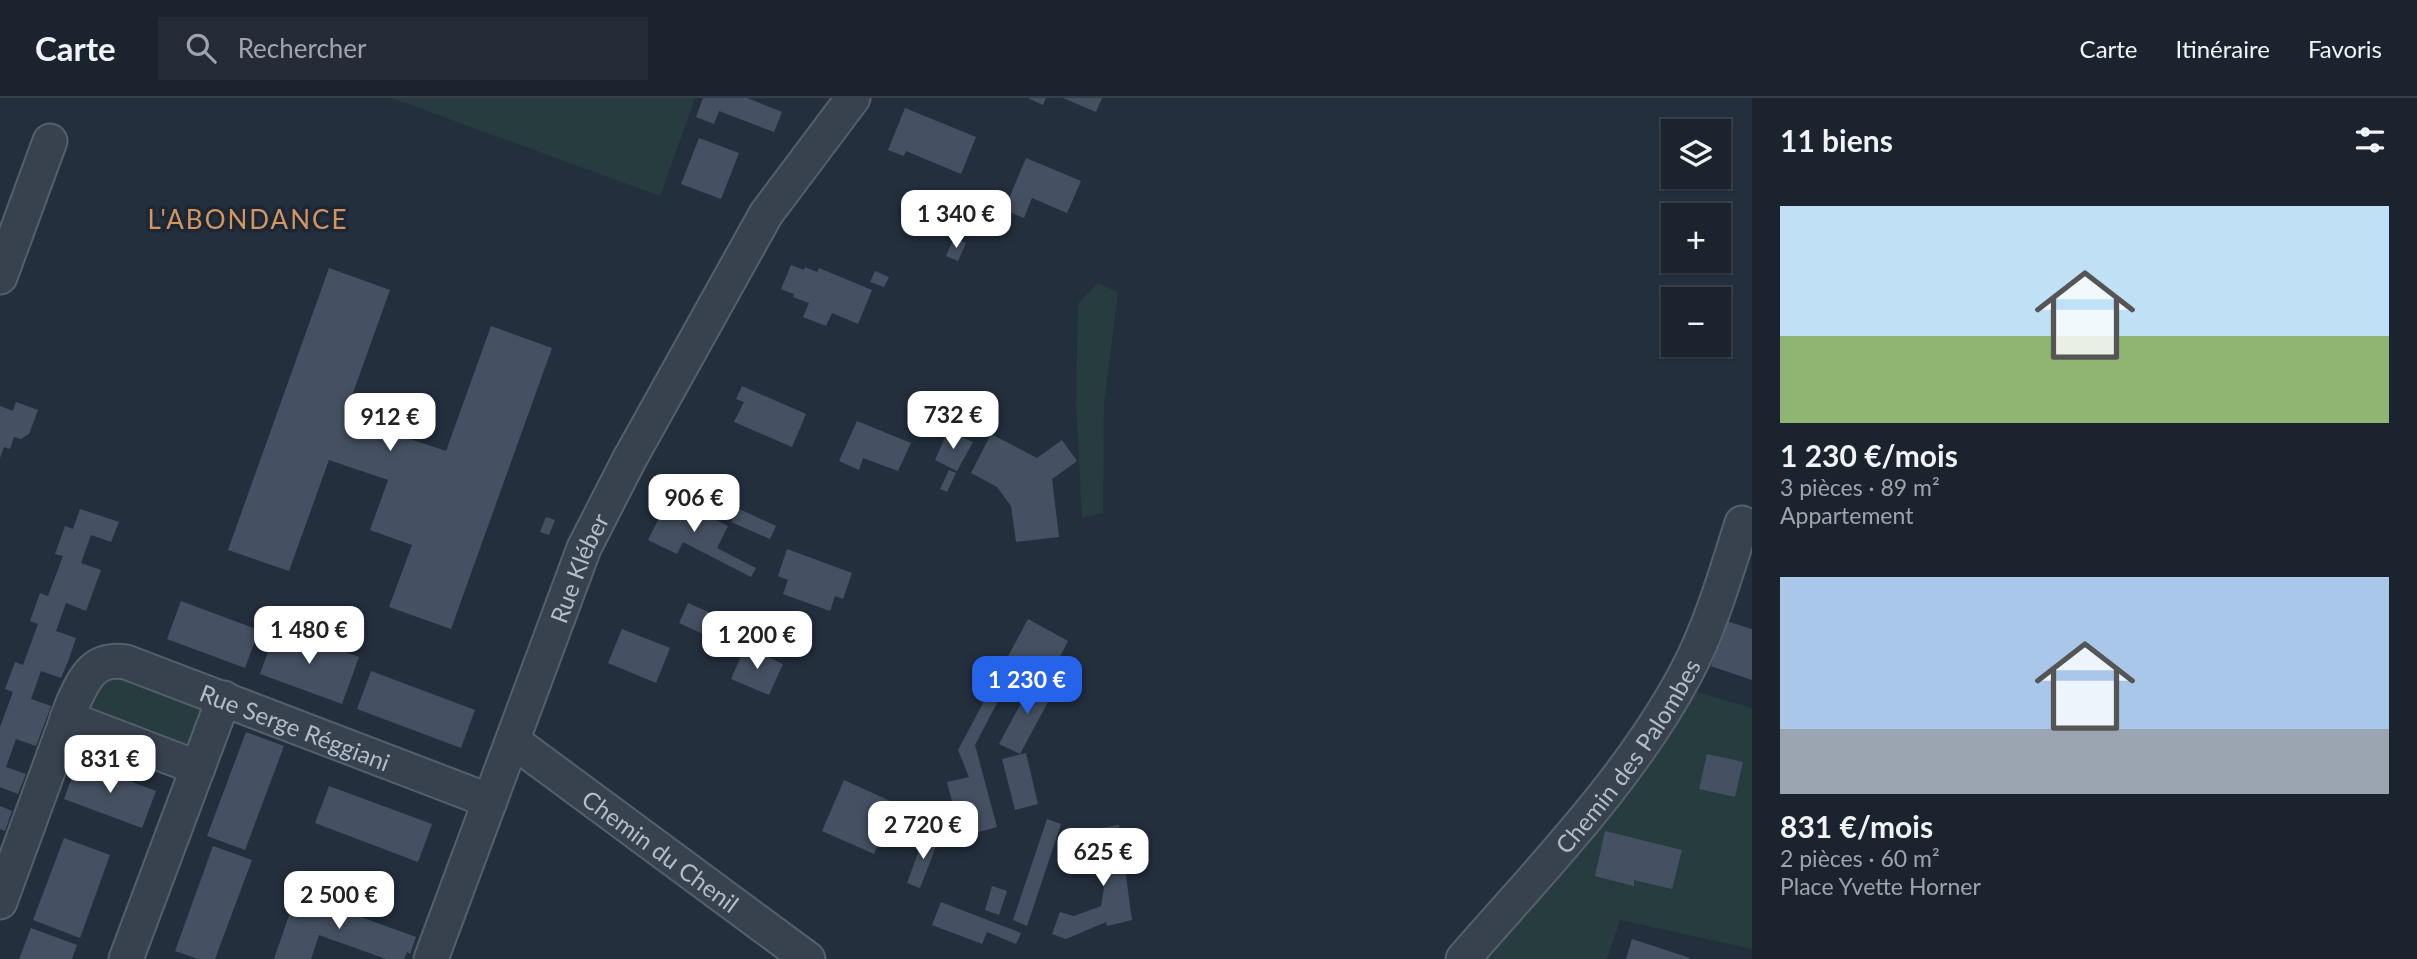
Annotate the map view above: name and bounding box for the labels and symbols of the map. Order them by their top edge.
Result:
pin: 1 340 € [891,190,1021,250]
district label: L'ABONDANCE [148,203,348,235]
pin: 732 € [904,392,1002,451]
pin: 912 € [341,394,439,453]
pin: 906 € [645,474,743,534]
street label: Rue Kléber [543,508,614,627]
pin: 1 480 € [244,606,374,666]
pin: 1 200 € [692,612,822,671]
street label: Chemin des Palombes [1549,654,1705,859]
pin: 1 230 € [962,656,1092,716]
street label: Rue Serge Réggiani [196,677,394,776]
pin: 831 € [61,736,159,795]
street label: Chemin du Chenil [577,783,745,918]
pin: 2 720 € [858,802,988,861]
pin: 625 € [1054,828,1152,888]
pin: 2 500 € [274,872,404,931]

